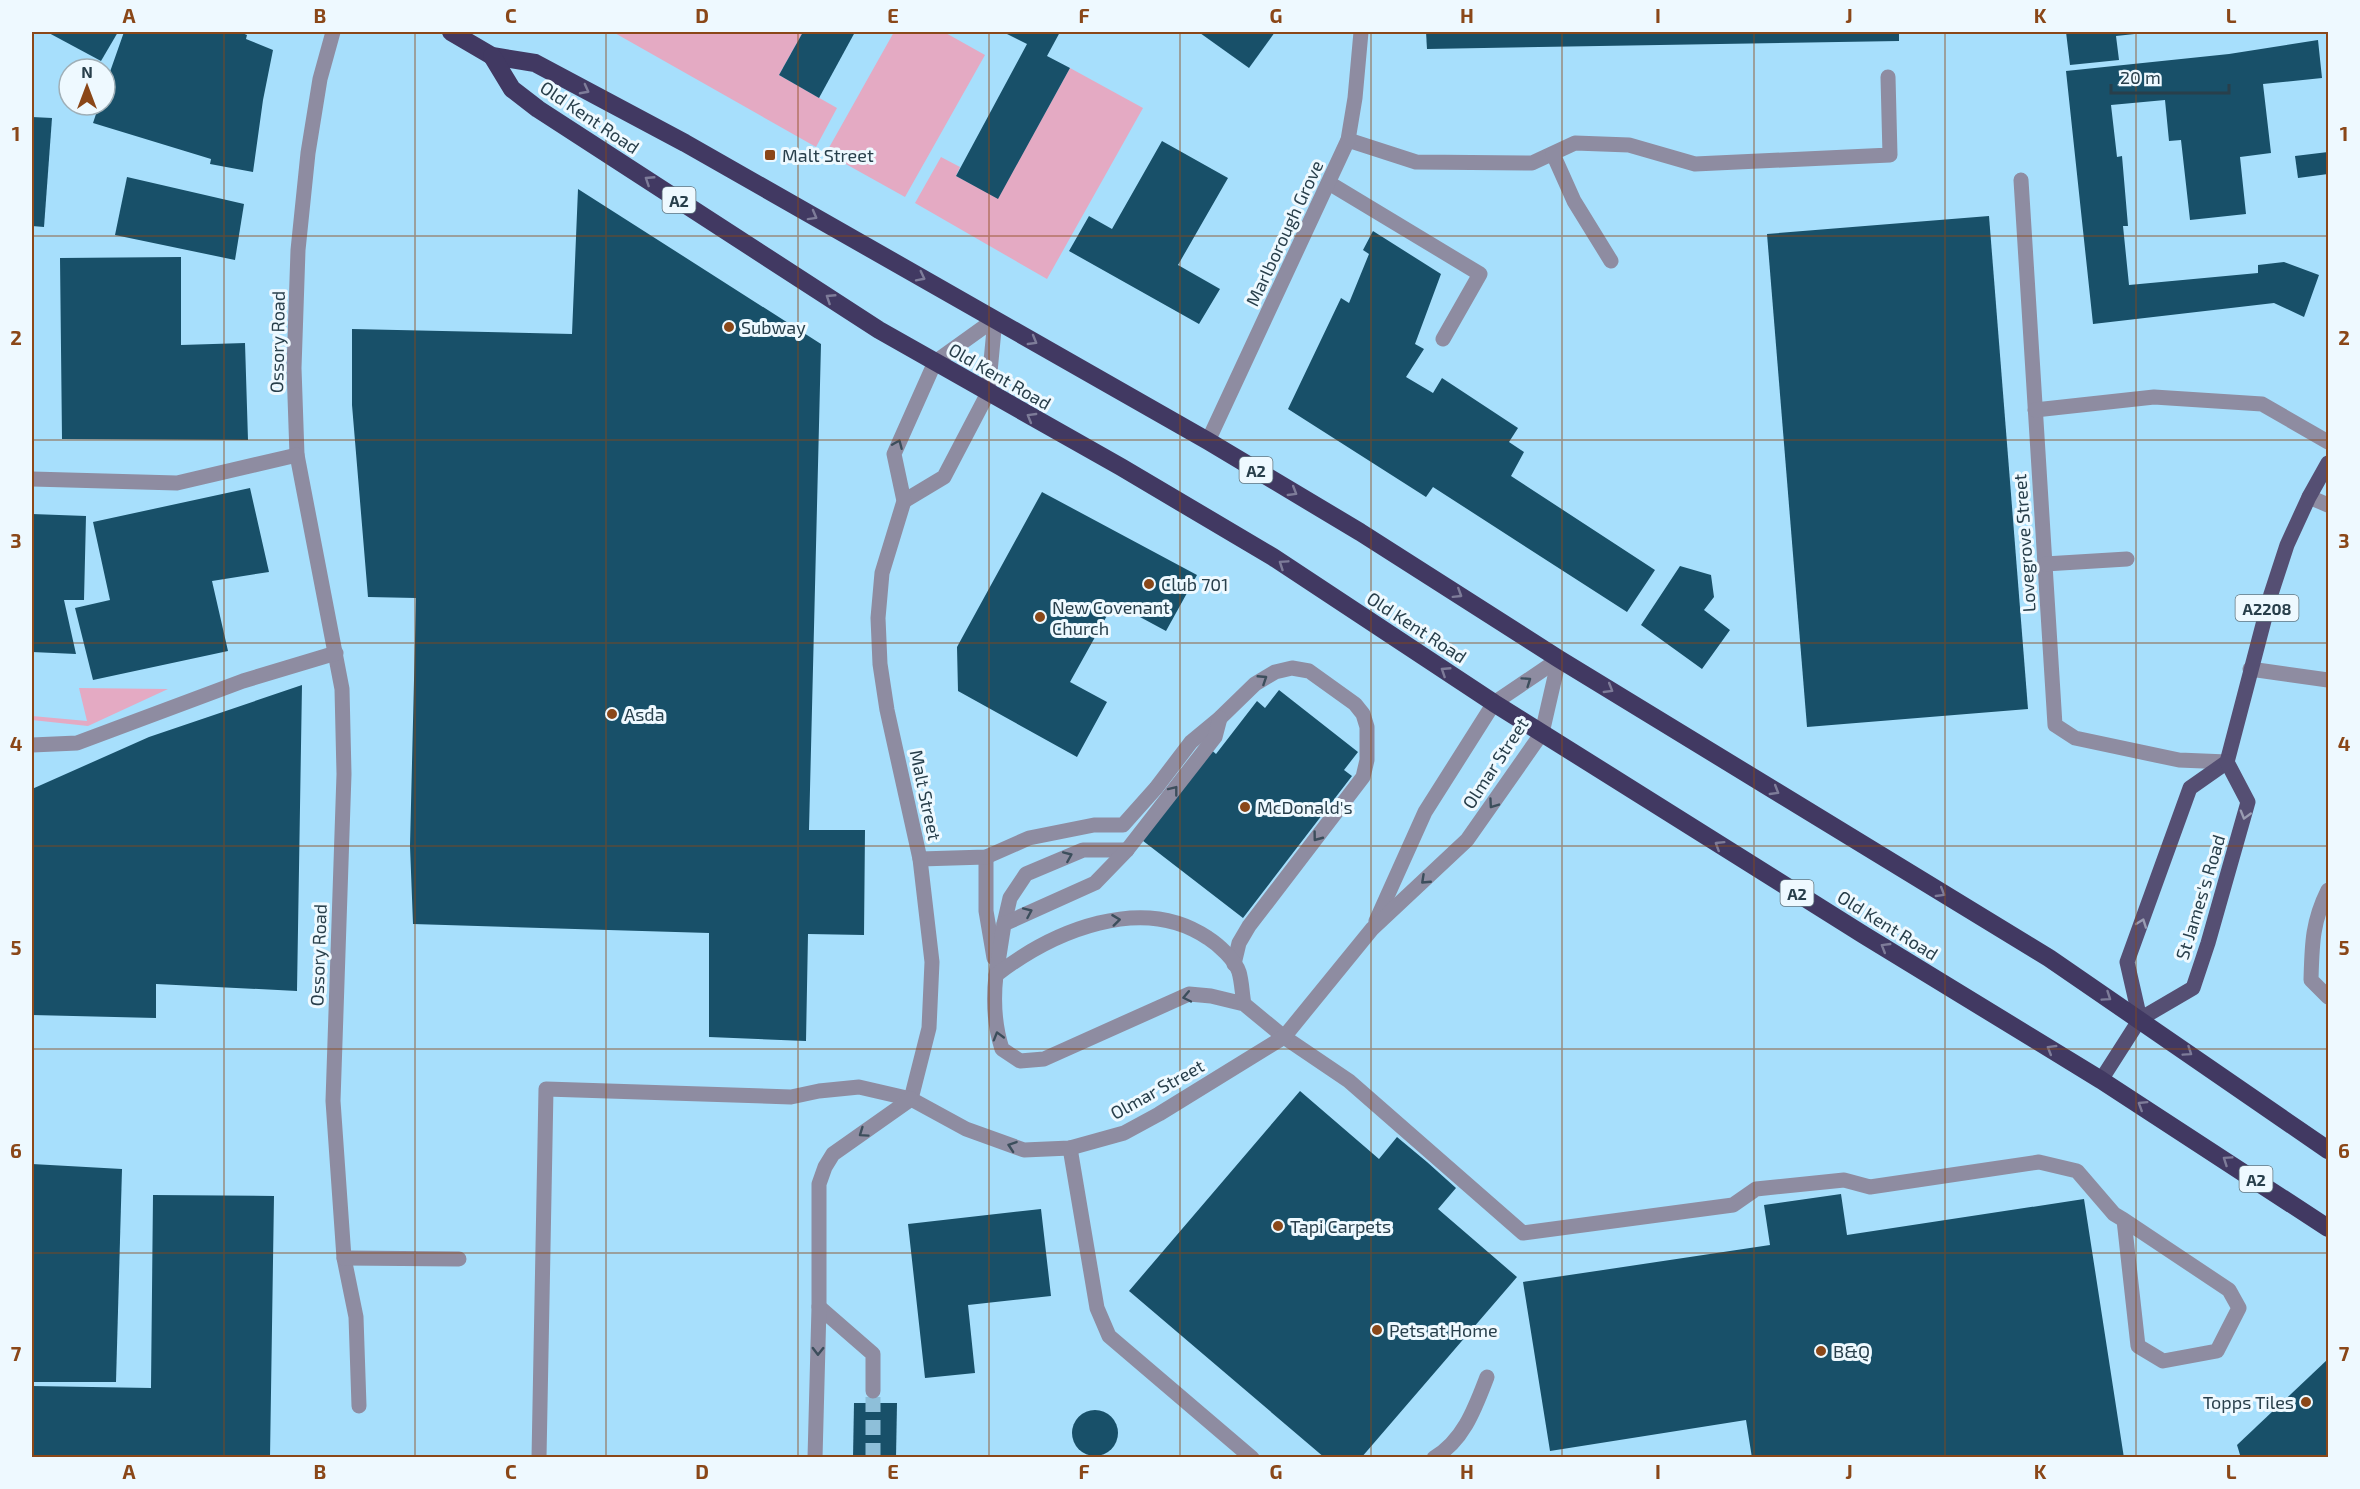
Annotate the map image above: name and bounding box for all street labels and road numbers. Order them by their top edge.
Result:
street label: Old Kent Road [536,76,644,158]
street label: Marlborough Grove [1241,157,1327,309]
road number: A2 [662,187,696,213]
street label: Ossory Road [265,291,289,393]
street label: Old Kent Road [945,338,1055,414]
road number: A2 [1240,457,1272,483]
street label: Lovegrove Street [2008,473,2040,613]
street label: Old Kent Road [1363,587,1471,667]
road number: A2208 [2236,595,2298,621]
street label: Olmar Street [1457,713,1533,813]
street label: Malt Street [906,748,946,842]
street label: St James's Road [2171,832,2229,962]
road number: A2 [1780,880,1814,906]
street label: Old Kent Road [1834,885,1942,965]
street label: Ossory Road [305,903,331,1007]
street label: Olmar Street [1106,1054,1208,1124]
road number: A2 [2240,1166,2272,1192]

